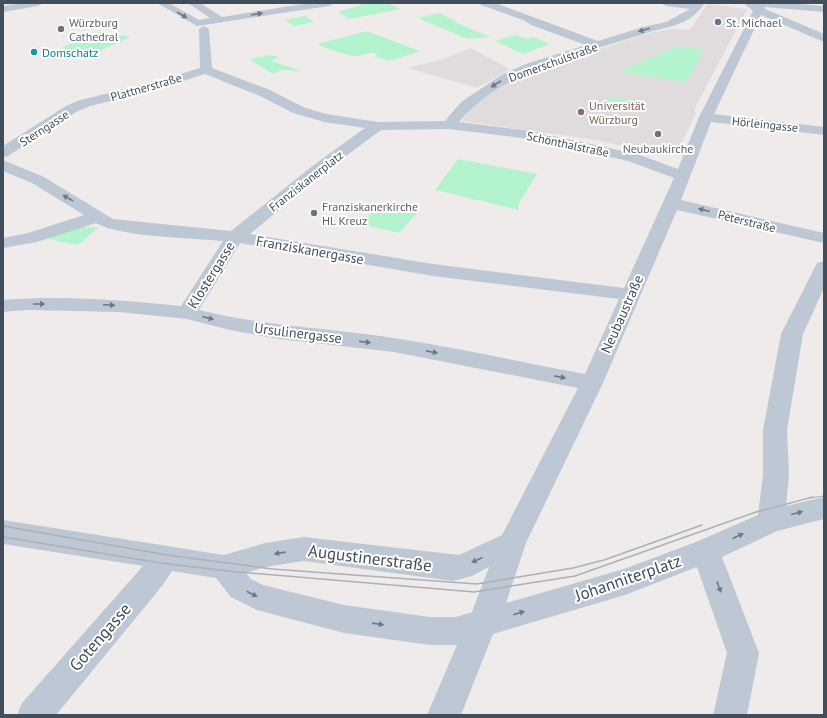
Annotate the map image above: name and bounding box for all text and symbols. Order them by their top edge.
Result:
one-way arrow [251,11,263,17]
one-way arrow [176,12,188,19]
place label: Würzburg Cathedral [69,15,119,44]
place label: St. Michael [726,15,782,30]
marker: St. Michael [713,17,723,27]
marker: Würzburg Cathedral [56,24,66,34]
one-way arrow [638,28,651,34]
street label: Domerschulstraße [506,39,600,85]
place label: Domschatz [42,45,98,60]
marker: Domschatz [29,47,39,57]
street label: Plattnerstraße [109,70,183,104]
one-way arrow [491,80,501,88]
place label: Universität Würzburg [589,98,645,127]
street label: Sterngasse [17,107,71,149]
marker: Universität Würzburg [576,107,586,117]
street label: Hörleingasse [731,113,799,135]
street label: Schönthalstraße [525,128,611,160]
marker: Neubaukirche [653,129,663,139]
place label: Neubaukirche [623,141,693,156]
street label: Franziskanerplatz [266,147,346,215]
one-way arrow [62,194,74,201]
place label: Franziskanerkirche Hl. Kreuz [322,199,418,228]
one-way arrow [698,207,710,213]
street label: Peterstraße [717,207,777,235]
marker: Franziskanerkirche Hl. Kreuz [309,208,319,218]
street label: Franziskanergasse [255,232,365,268]
street label: Klostergasse [183,238,239,312]
street label: Neubaustraße [597,272,647,356]
one-way arrow [33,301,46,307]
one-way arrow [103,302,116,308]
one-way arrow [202,316,214,322]
street label: Ursulinergasse [253,319,343,347]
one-way arrow [359,338,371,345]
one-way arrow [426,349,438,355]
one-way arrow [554,374,566,380]
one-way arrow [791,510,803,516]
one-way arrow [733,533,744,539]
street label: Augustinerstraße [307,539,433,577]
one-way arrow [274,550,286,556]
street label: Johanniterplatz [571,550,684,607]
one-way arrow [471,557,482,563]
one-way arrow [717,582,723,594]
one-way arrow [246,591,257,597]
street label: Gotengasse [64,598,136,676]
one-way arrow [513,610,525,616]
one-way arrow [372,621,384,627]

